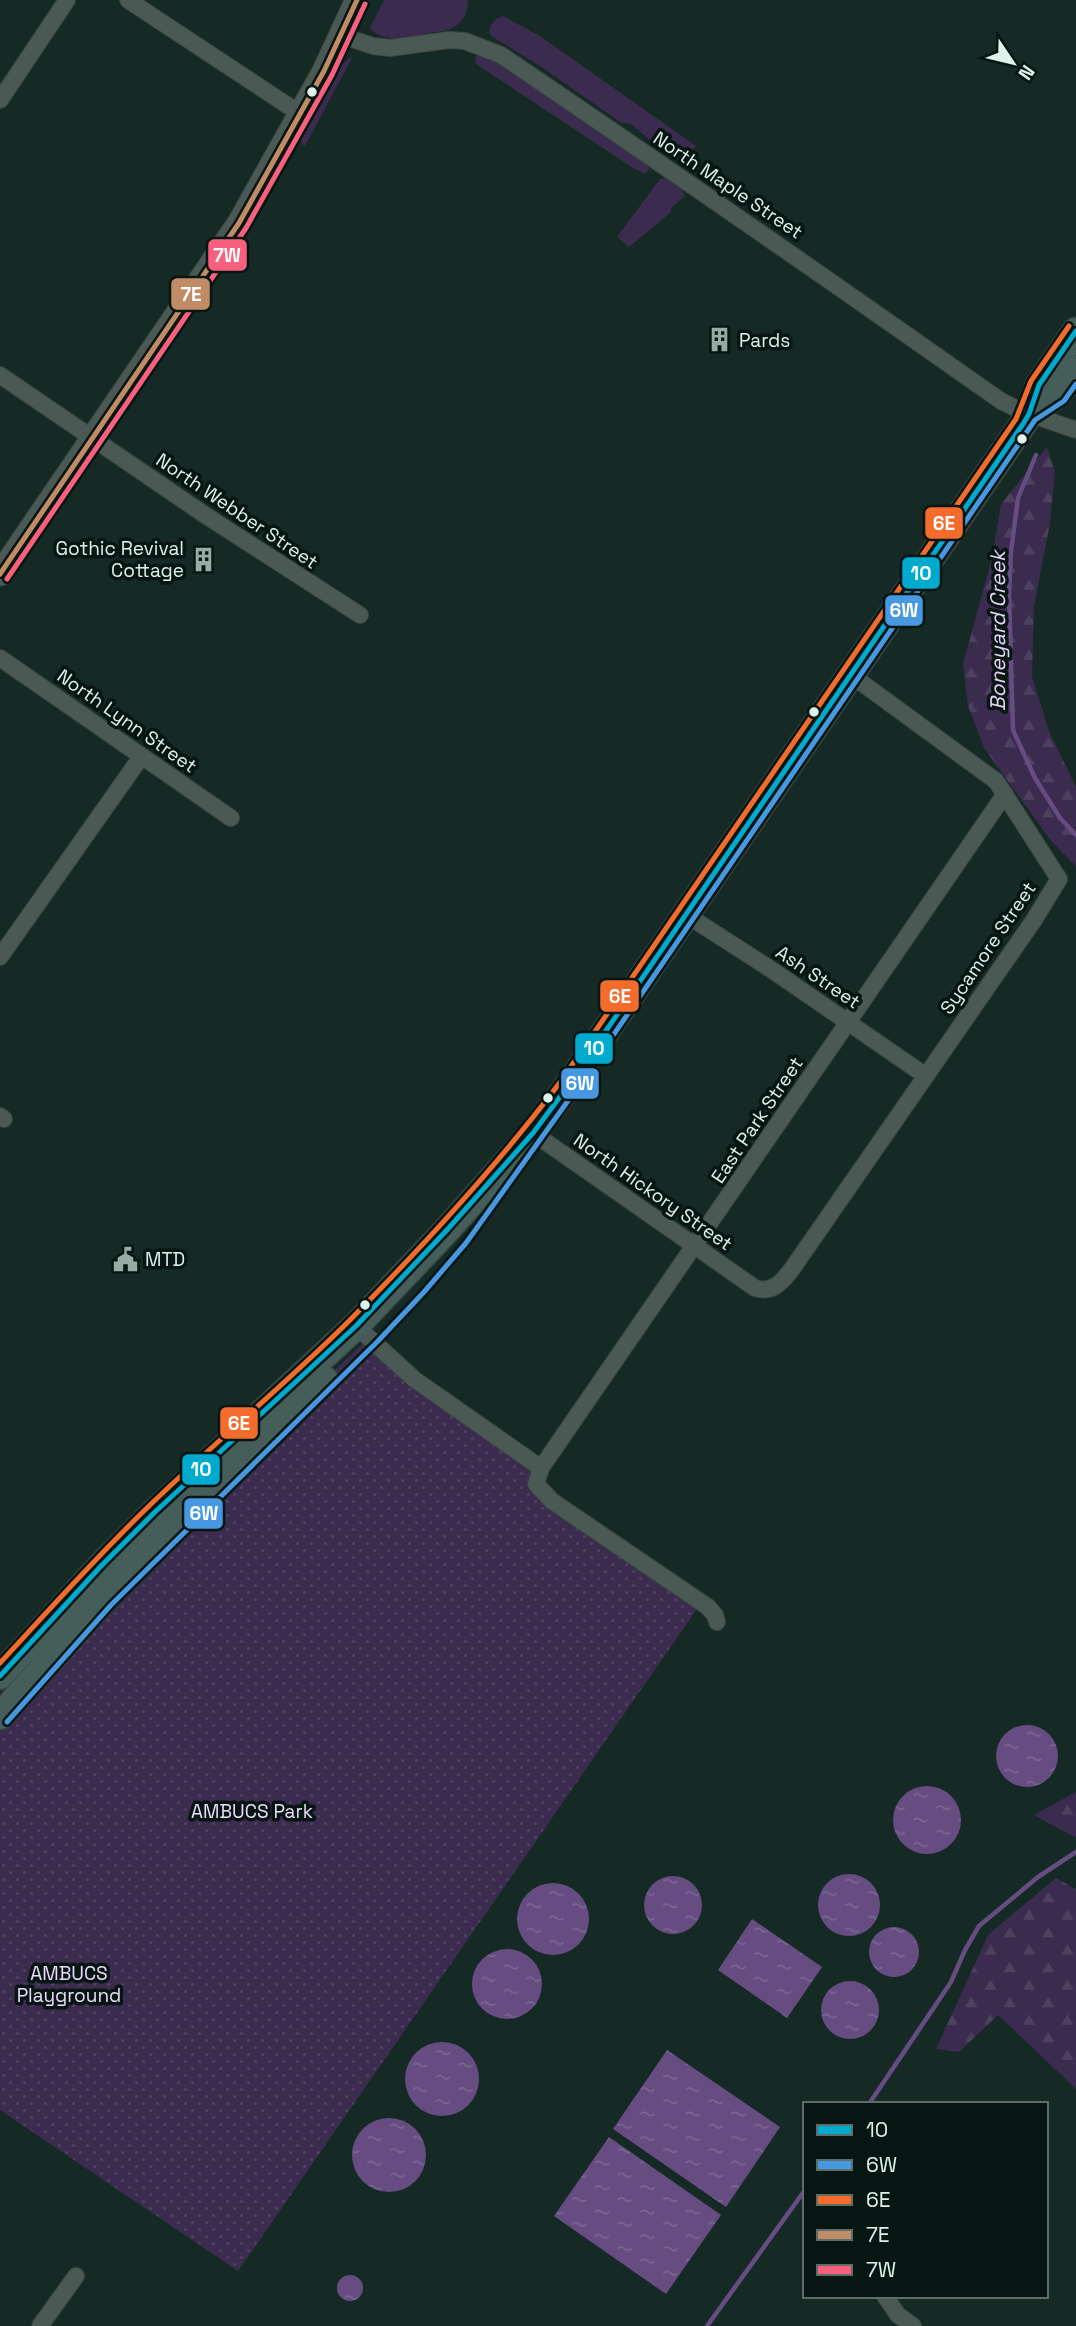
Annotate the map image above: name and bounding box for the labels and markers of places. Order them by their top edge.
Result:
unlabelled marker [305,85,319,99]
building icon: Pards [705,326,733,354]
place label: Pards [739,328,790,353]
unlabelled marker [1015,432,1029,446]
place label: Gothic Revival Cottage [56,536,184,583]
building icon: Gothic Revival Cottage [190,545,218,573]
unlabelled marker [807,705,821,719]
unlabelled marker [541,1091,555,1105]
public building icon: MTD [111,1245,139,1273]
place label: MTD [145,1247,185,1272]
unlabelled marker [358,1298,372,1312]

